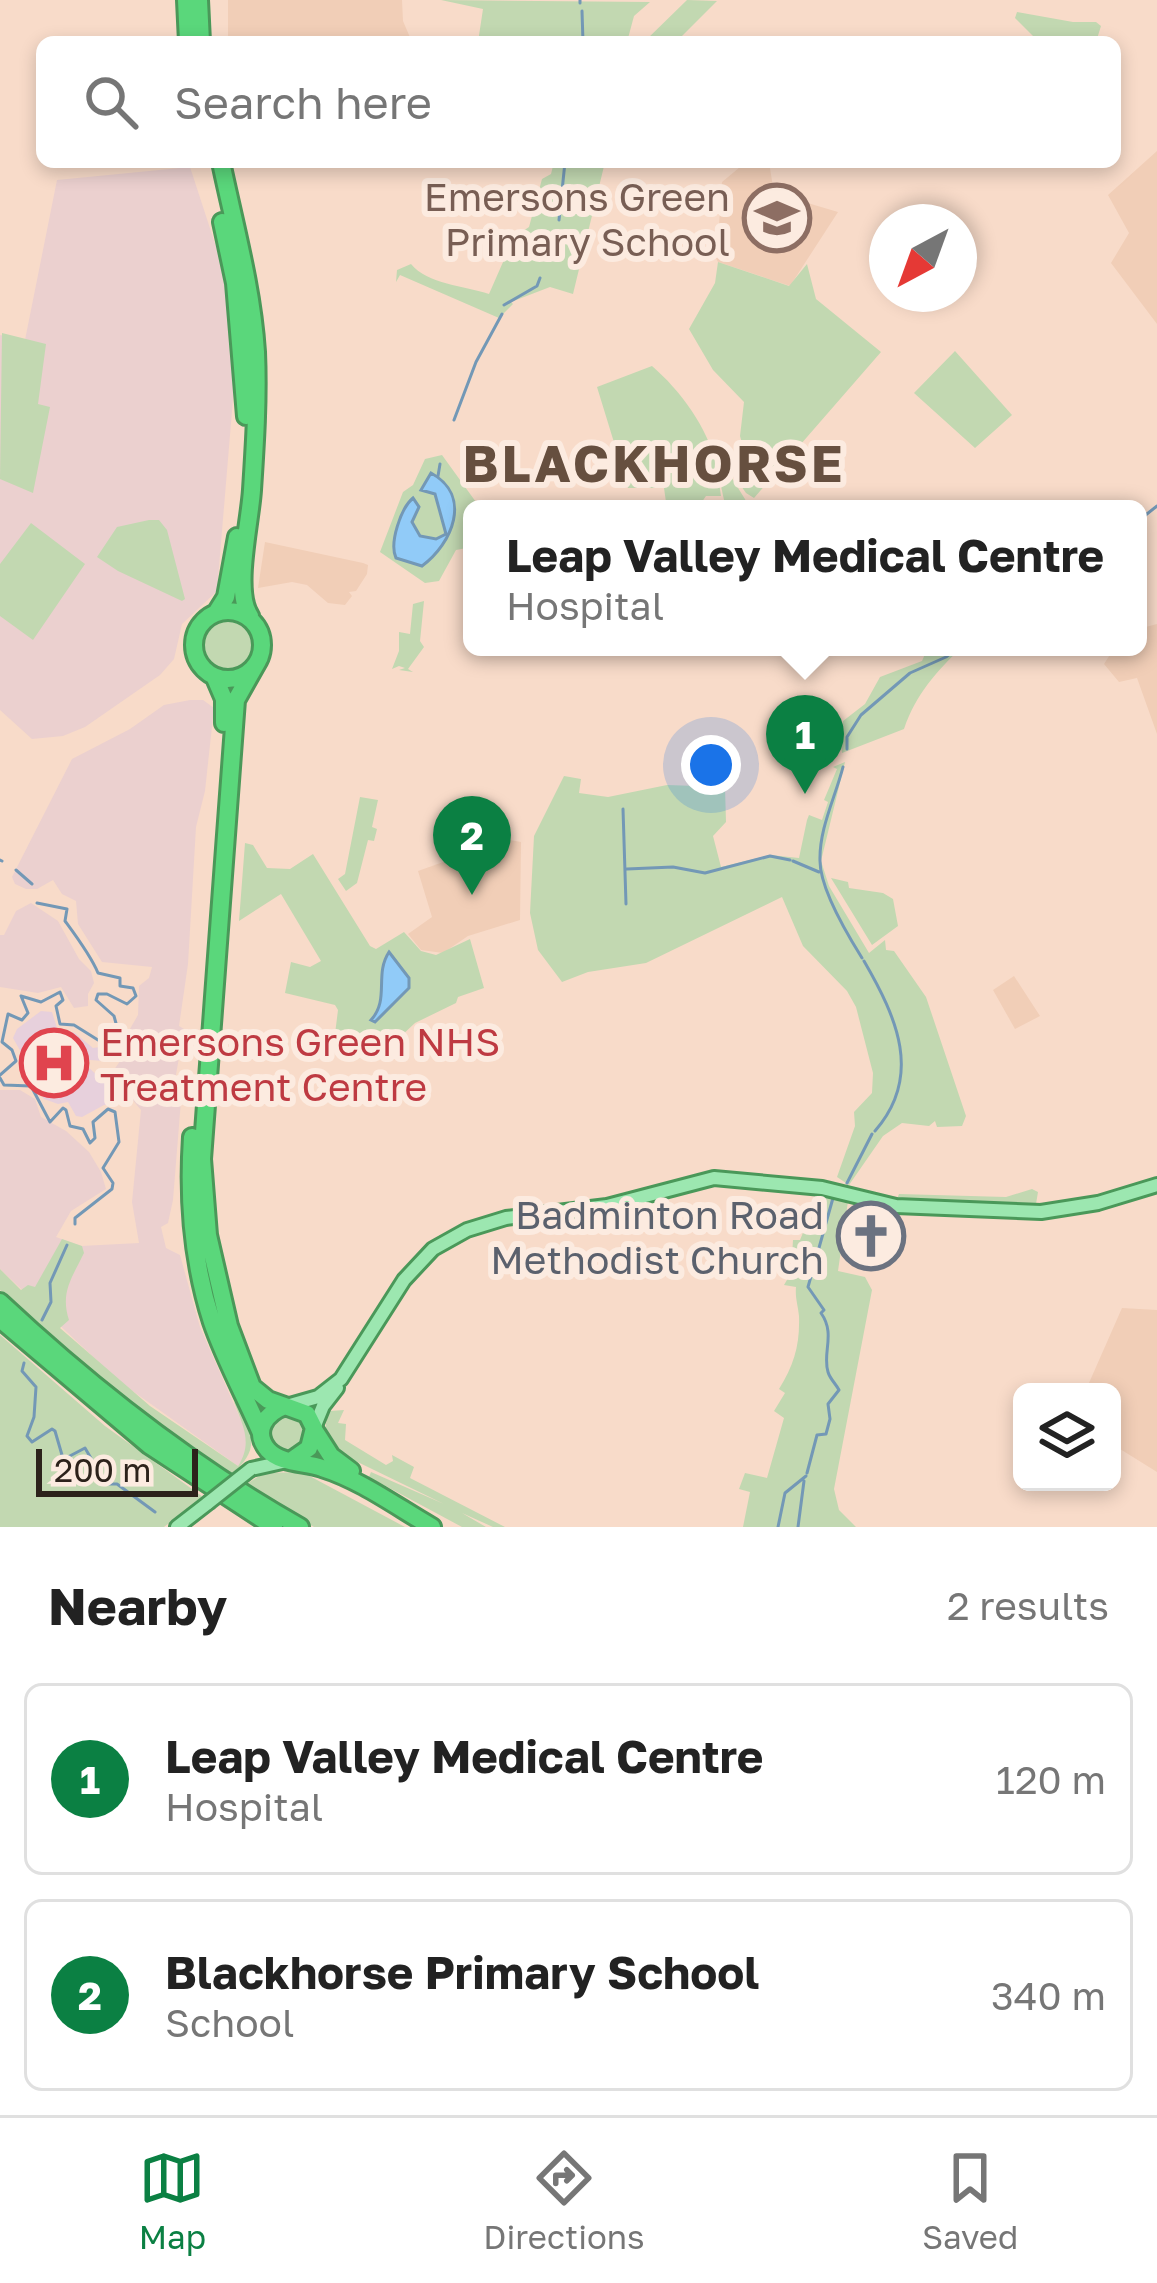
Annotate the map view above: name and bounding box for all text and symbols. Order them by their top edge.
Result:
search box [36,36,1121,168]
icon: search [78,69,144,135]
text: Search here [174,75,432,129]
place label: Emersons Green Primary School [424,173,730,265]
school or university icon: Emersons Green Primary School [742,183,812,253]
north arrow [869,204,977,312]
district label: BLACKHORSE [462,432,846,493]
popup [463,500,1147,656]
text: Leap Valley Medical Centre [506,528,1104,582]
text: Hospital [506,582,664,629]
pin: 1 [766,695,844,794]
your location [681,735,741,795]
pin: 2 [433,796,511,895]
place label: Emersons Green NHS Treatment Centre [100,1018,500,1110]
hospital icon: Emersons Green NHS Treatment Centre [19,1028,89,1098]
place label: Badminton Road Methodist Church [490,1191,824,1283]
church icon: Badminton Road Methodist Church [836,1201,906,1271]
map controls [1013,1383,1121,1491]
button: layers [1013,1383,1121,1491]
scale bar [36,1443,198,1496]
text: 200 m [54,1450,152,1489]
text: Nearby [48,1575,227,1636]
text: 2 results [947,1582,1109,1629]
text: Leap Valley Medical Centre [165,1729,763,1783]
text: 1 [80,1756,100,1803]
text: 120 m [996,1756,1106,1803]
text: Hospital [165,1783,323,1830]
text: Blackhorse Primary School [165,1945,759,1999]
text: 2 [78,1972,102,2019]
text: 340 m [991,1972,1106,2019]
text: School [165,1999,294,2046]
tab: Map [139,2145,206,2256]
tab: Directions [483,2145,645,2256]
tab: Saved [922,2145,1018,2256]

